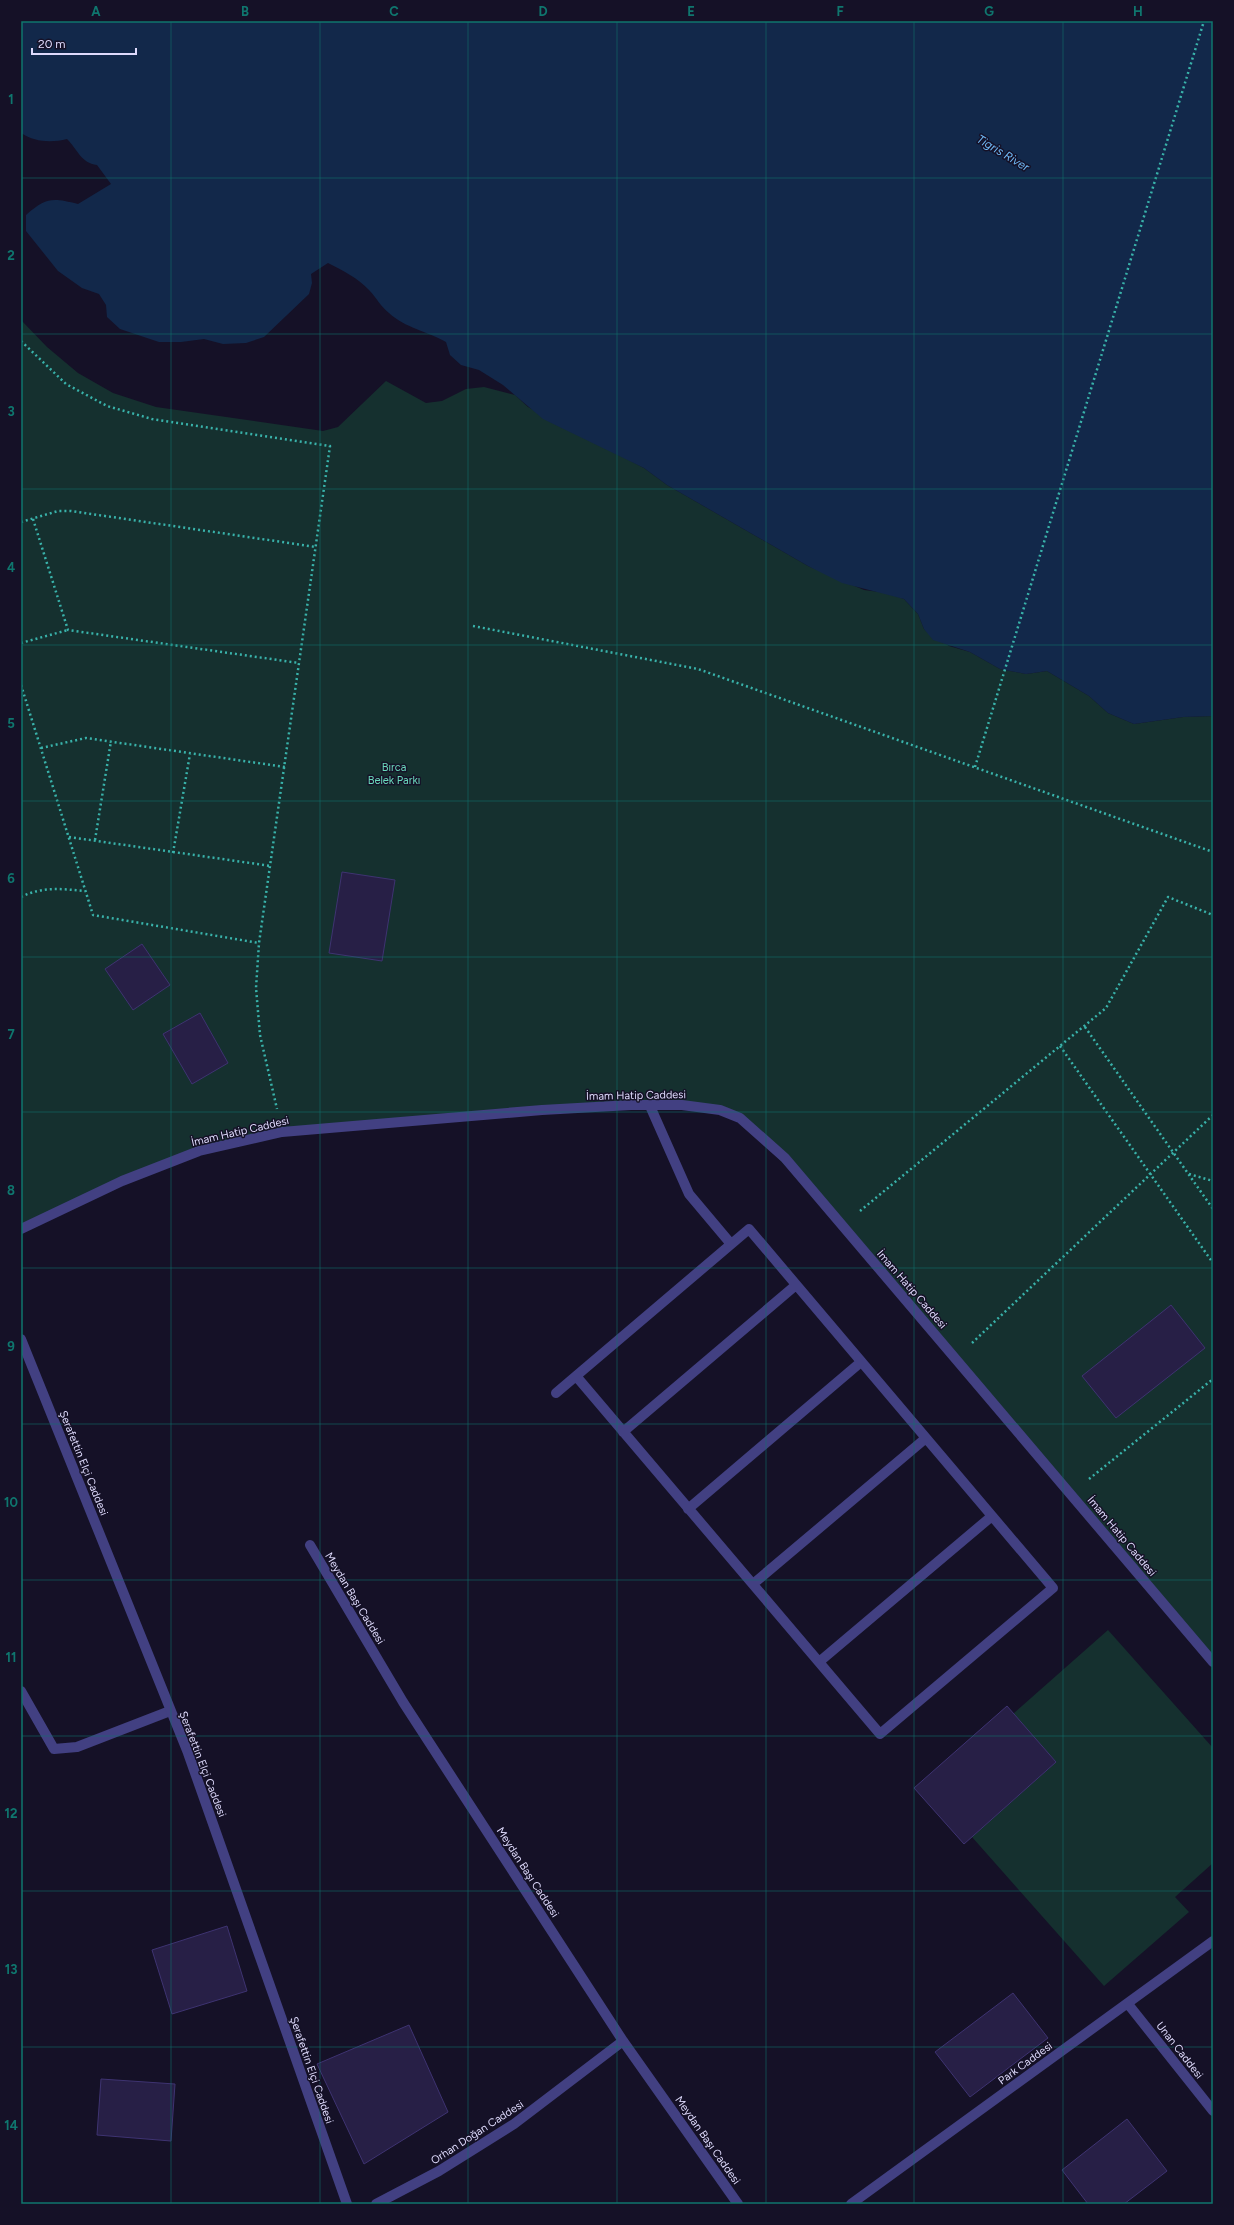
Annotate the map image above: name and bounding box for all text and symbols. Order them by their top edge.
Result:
text: A [91,4,101,19]
text: B [241,4,249,19]
text: C [389,4,399,19]
text: D [538,4,548,19]
text: E [687,4,695,19]
text: F [836,4,844,19]
text: G [984,4,994,19]
text: H [1133,4,1143,19]
scale bar [32,30,136,56]
text: 20 m [38,37,66,51]
text: 1 [8,92,14,107]
water label: Tigris River [974,132,1033,175]
text: 2 [7,248,15,263]
text: 3 [7,404,15,419]
text: 4 [7,560,15,575]
text: 5 [7,716,15,731]
park label: Bırca Belek Parkı [368,761,420,787]
text: 6 [7,871,15,886]
text: 7 [7,1027,15,1042]
street label: İmam Hatip Caddesi [586,1088,686,1103]
street label: İmam Hatip Caddesi [190,1114,290,1149]
text: 8 [7,1183,15,1198]
street label: İmam Hatip Caddesi [874,1247,949,1331]
text: 9 [7,1339,15,1354]
street label: Şerafettin Elçi Caddesi [57,1409,111,1518]
street label: İmam Hatip Caddesi [1085,1494,1159,1579]
text: 10 [4,1495,18,1510]
street label: Meydan Başı Caddesi [322,1550,387,1646]
text: 11 [6,1650,16,1665]
street label: Şerafettin Elçi Caddesi [176,1710,229,1819]
text: 12 [4,1806,18,1821]
street label: Meydan Başı Caddesi [494,1825,562,1920]
text: 13 [5,1962,17,1977]
street label: Şerafettin Elçi Caddesi [287,2015,336,2125]
street label: Unan Caddesi [1153,2019,1206,2081]
street label: Park Caddesi [996,2039,1055,2087]
street label: Meydan Başı Caddesi [672,2094,743,2187]
street label: Orhan Doğan Caddesi [429,2098,526,2167]
text: 14 [4,2118,18,2133]

